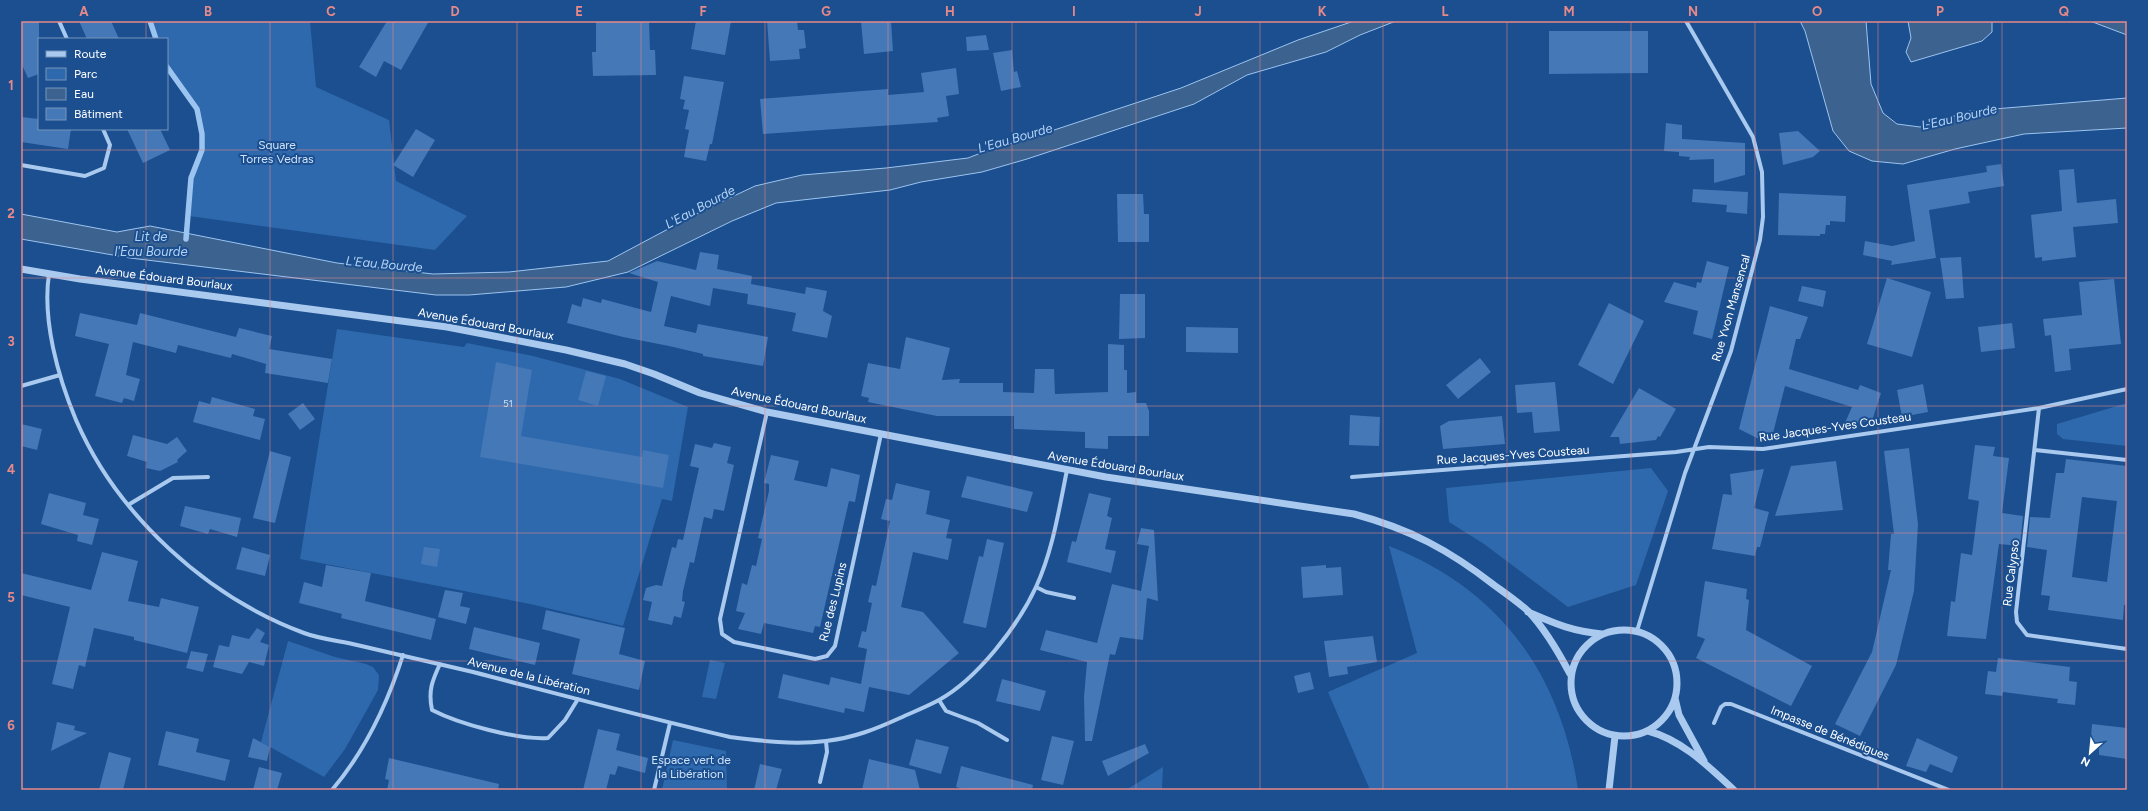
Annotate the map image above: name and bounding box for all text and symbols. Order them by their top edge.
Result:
text: A [79,4,89,19]
text: B [204,4,212,19]
text: C [326,4,336,19]
text: D [450,4,460,19]
text: E [575,4,583,19]
text: F [699,4,707,19]
text: G [821,4,831,19]
text: H [945,4,955,19]
text: I [1072,4,1076,19]
text: J [1194,4,1202,19]
text: K [1318,4,1327,19]
text: L [1442,4,1449,19]
text: M [1563,4,1575,19]
text: N [1688,4,1698,19]
text: O [1812,4,1822,19]
text: P [1936,4,1944,19]
text: Q [2059,4,2069,19]
legend [38,38,168,130]
text: Route [74,47,107,61]
text: Parc [74,67,98,81]
text: 1 [8,78,14,93]
text: Eau [74,87,94,101]
water label: L'Eau Bourde [1920,101,1998,133]
text: Bâtiment [74,107,123,121]
water label: L'Eau Bourde [976,120,1054,156]
park label: Square Torres Vedras [240,138,314,166]
water label: L'Eau Bourde [662,182,738,232]
text: 2 [7,206,15,221]
water label: Lit de l'Eau Bourde [114,229,188,259]
water label: L'Eau Bourde [345,253,423,275]
street label: Rue Yvon Mansencal [1709,253,1753,363]
street label: Avenue Édouard Bourlaux [95,263,233,293]
street label: Avenue Édouard Bourlaux [417,305,555,343]
text: 3 [7,334,15,349]
street label: Avenue Édouard Bourlaux [730,384,868,426]
house number: 51 [503,397,513,410]
street label: Rue Jacques-Yves Cousteau [1758,409,1912,445]
street label: Rue Jacques-Yves Cousteau [1436,443,1590,467]
street label: Avenue Édouard Bourlaux [1047,448,1185,484]
text: 4 [7,462,15,477]
street label: Rue Calypso [2000,539,2022,607]
street label: Rue des Lupins [816,561,850,643]
text: 5 [7,590,15,605]
street label: Avenue de la Libération [466,654,592,698]
street label: Impasse de Bénédigues [1769,703,1892,763]
text: 6 [7,718,15,733]
north arrow [2070,733,2110,773]
park label: Espace vert de la Libération [651,753,731,781]
text: N [2079,754,2092,769]

